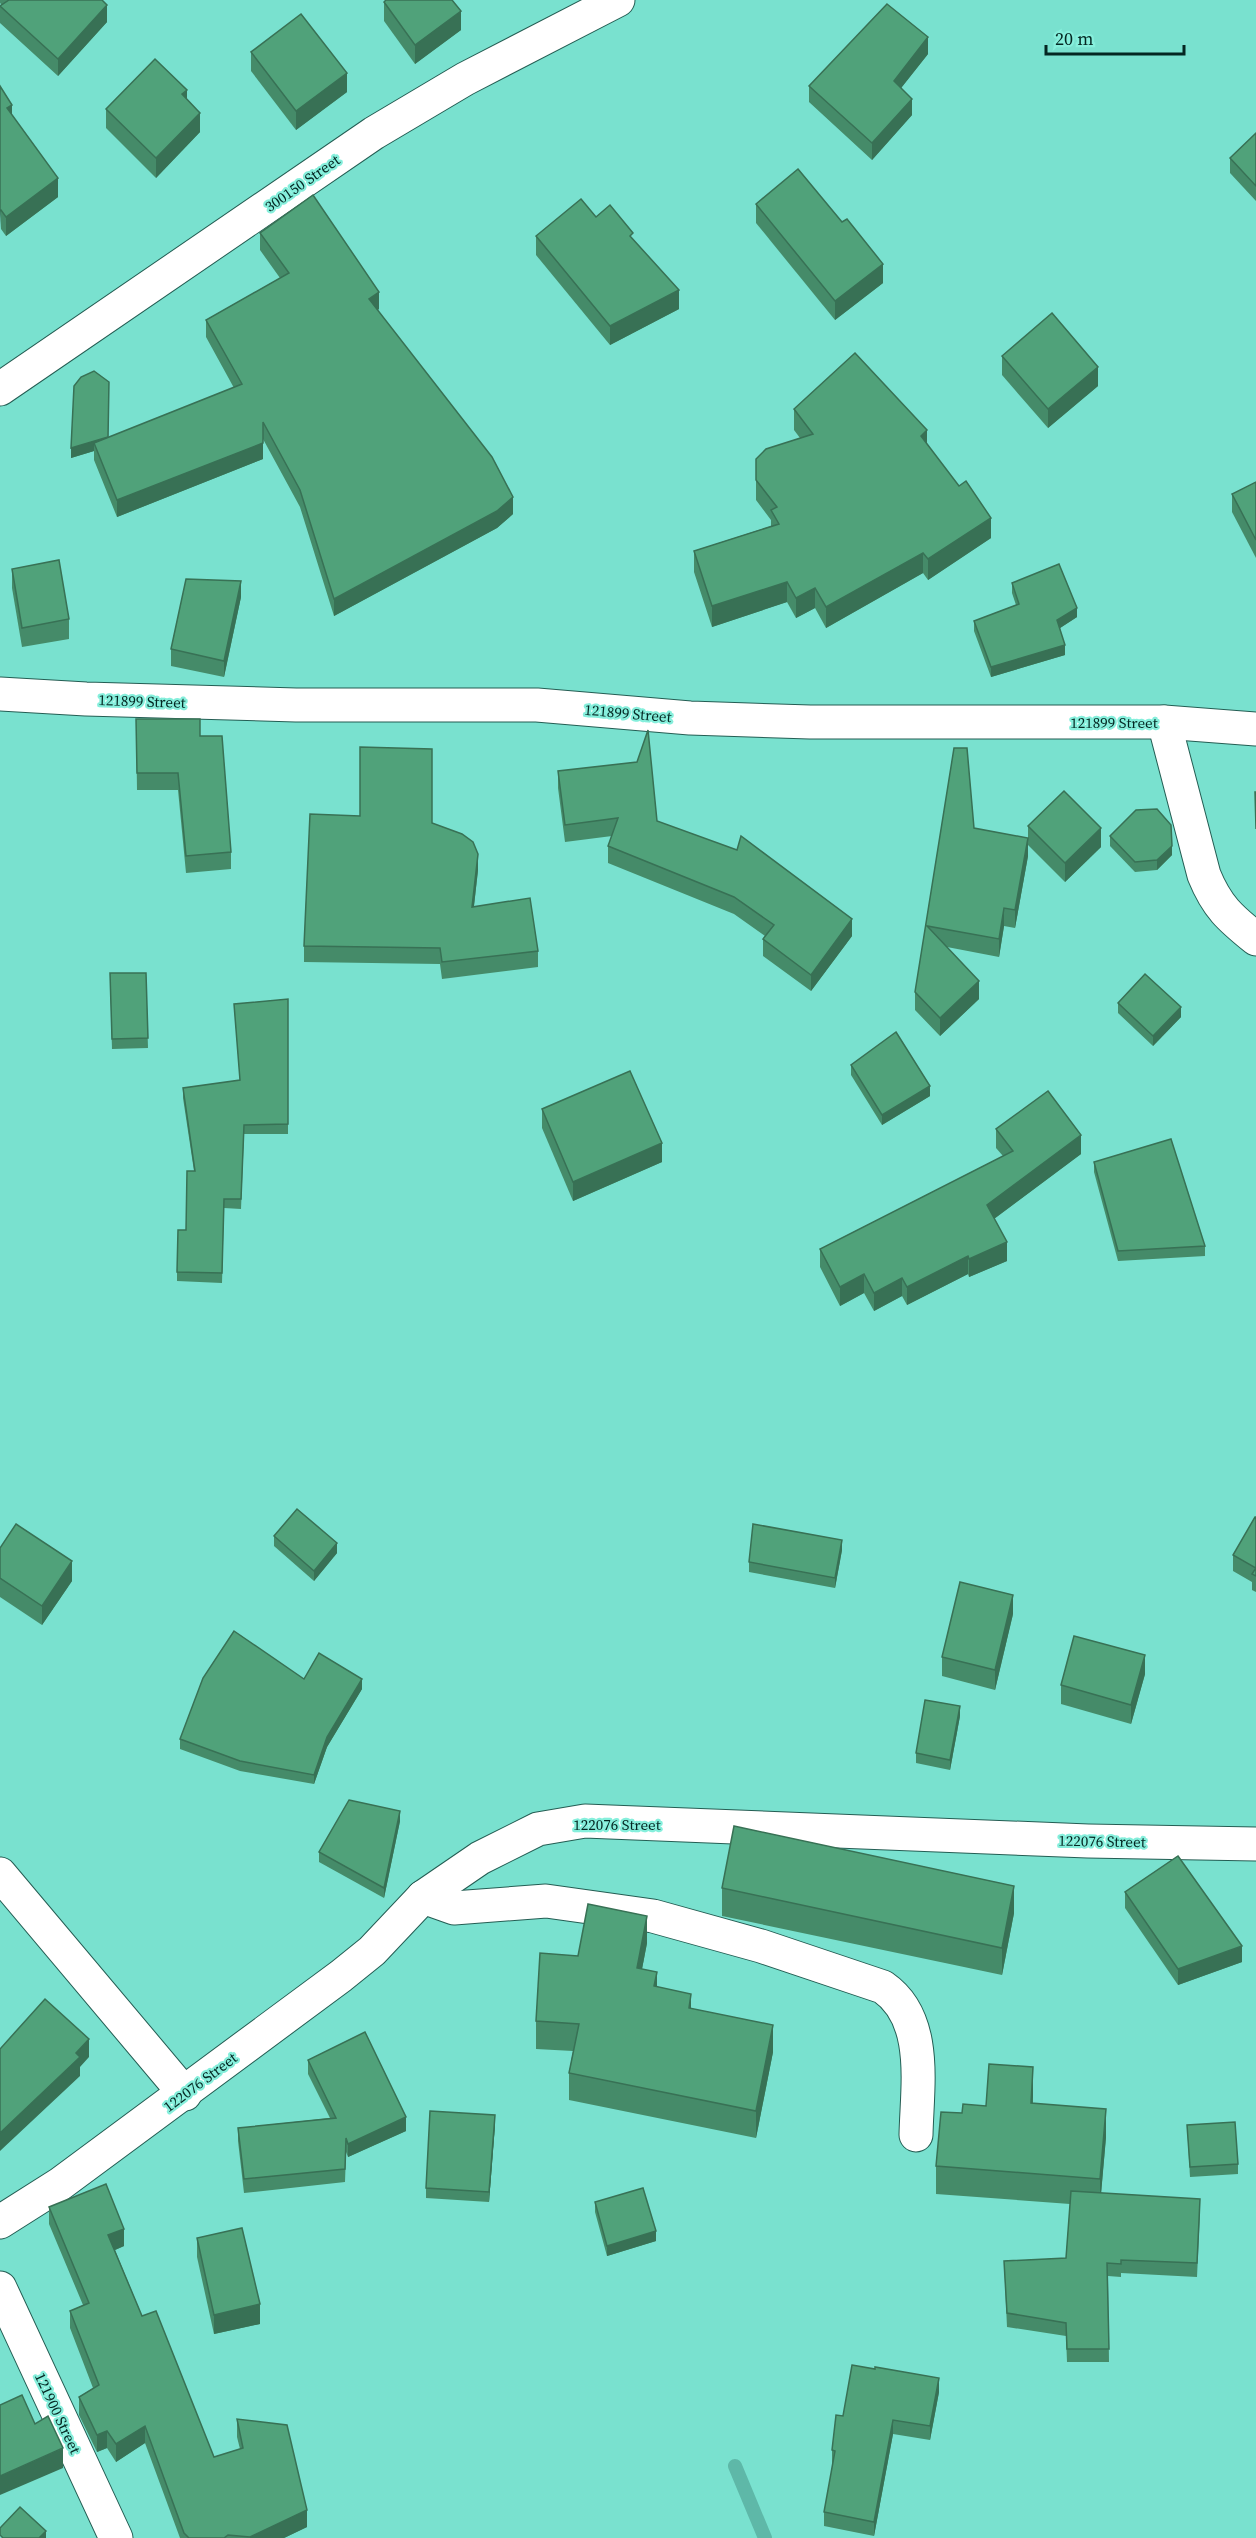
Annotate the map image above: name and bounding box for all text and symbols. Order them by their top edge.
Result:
scale bar [1046,18,1184,56]
text: 20 m [1055,26,1093,51]
street label: 300150 Street [260,149,344,217]
street label: 121899 Street [98,689,186,713]
street label: 121899 Street [584,699,673,727]
street label: 121899 Street [1070,712,1158,733]
street label: 122076 Street [573,1814,661,1835]
street label: 122076 Street [1058,1830,1146,1852]
street label: 122076 Street [159,2047,241,2117]
street label: 121900 Street [30,2369,86,2457]

